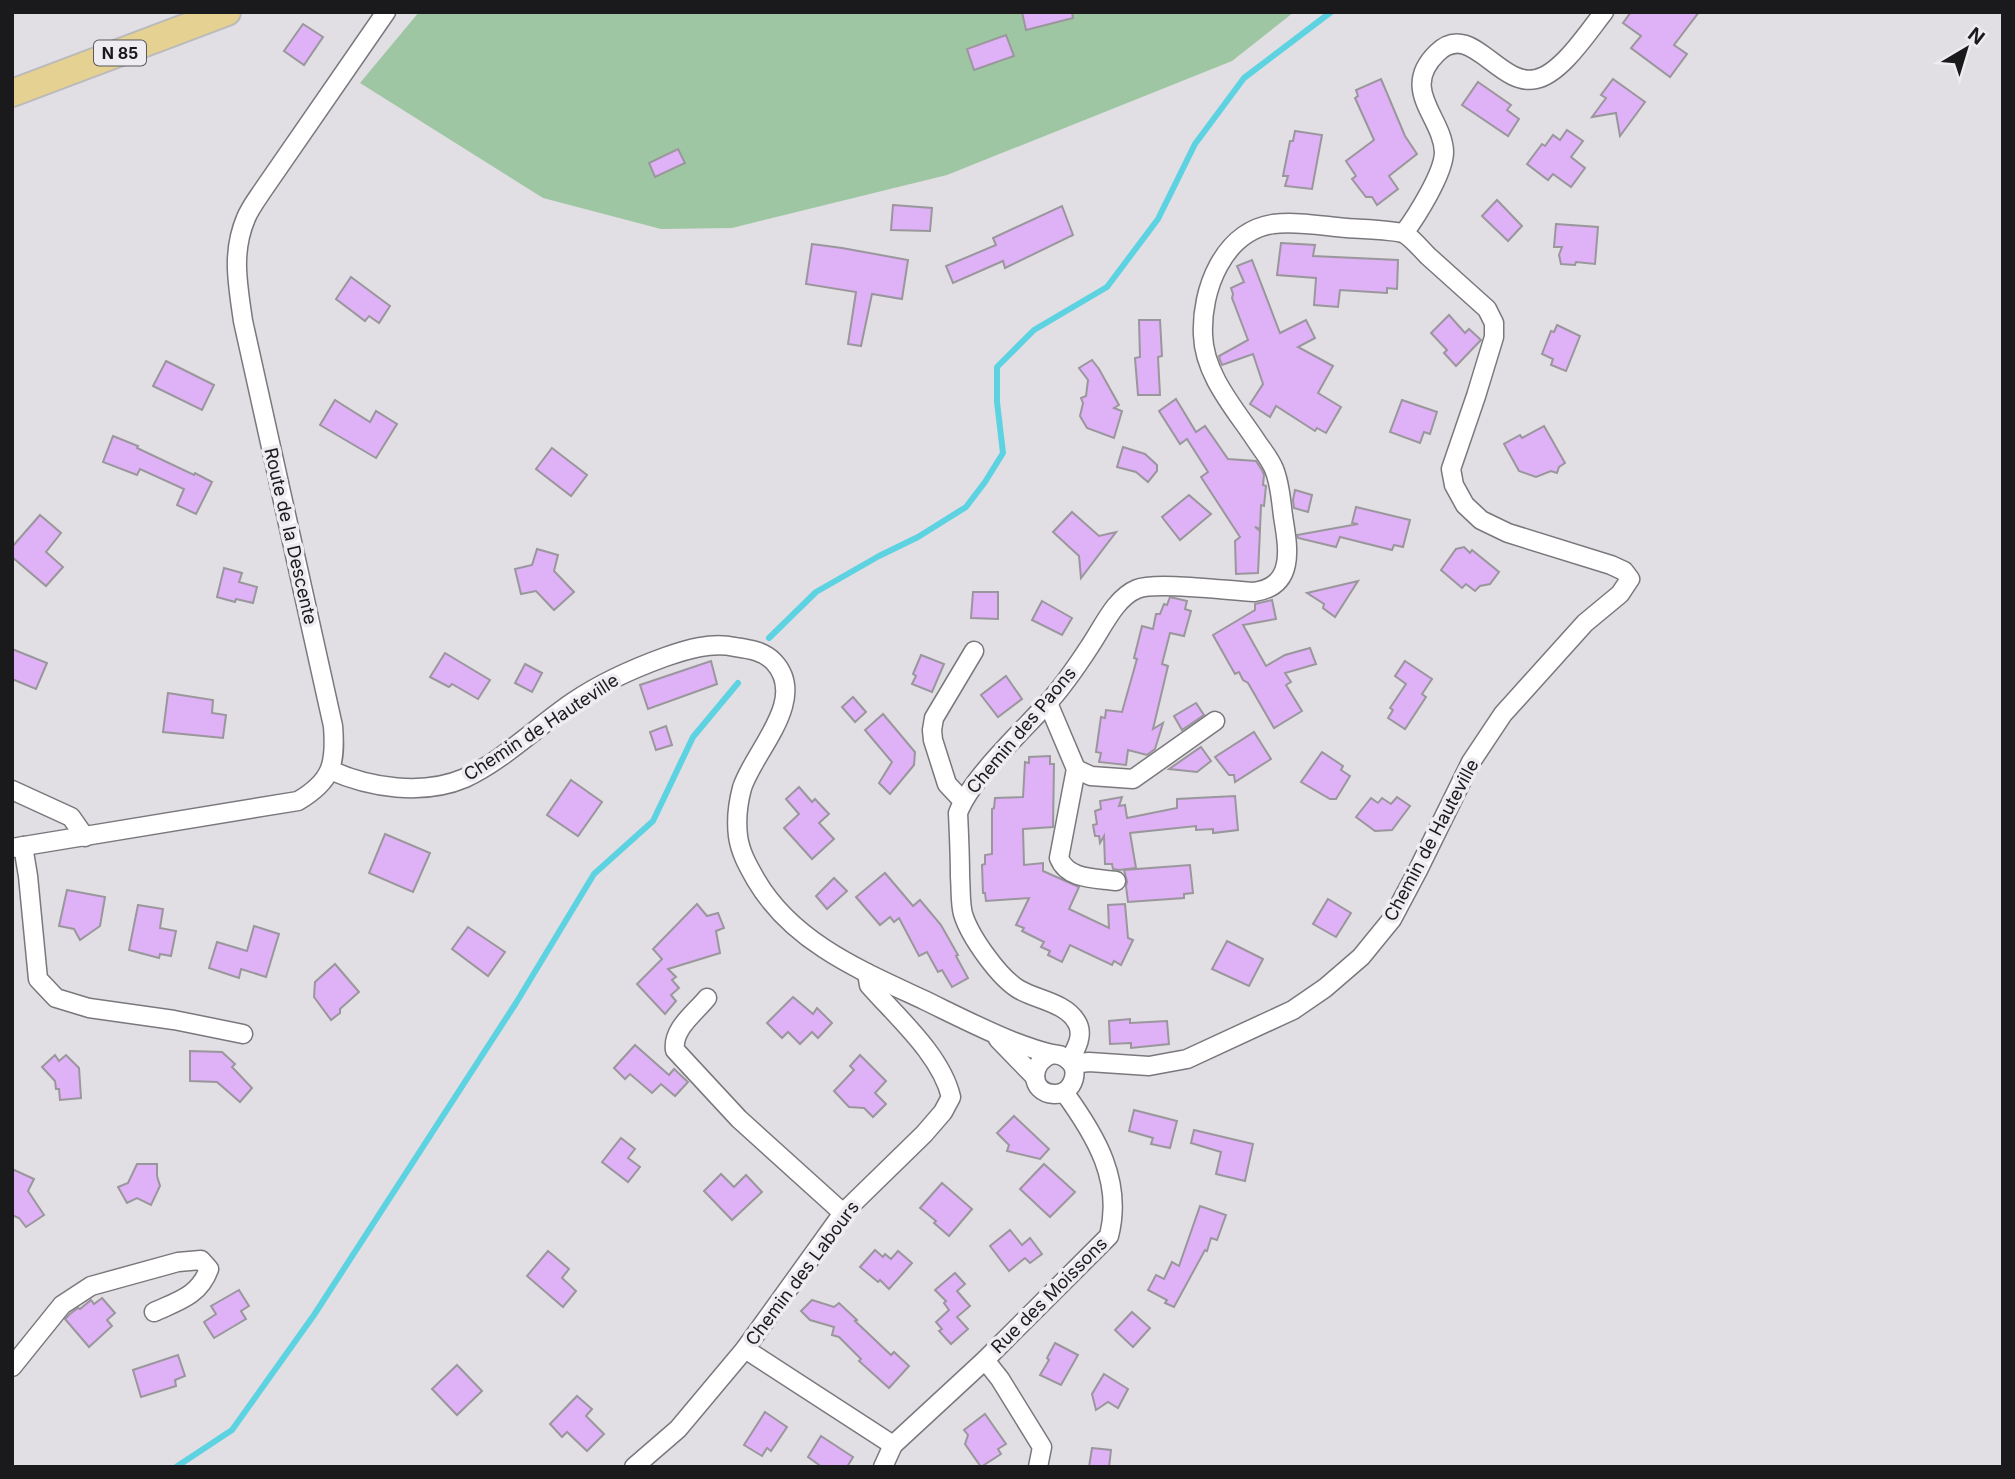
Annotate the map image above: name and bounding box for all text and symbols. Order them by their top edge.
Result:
north arrow [1931,14,2001,84]
text: N [1963,22,1989,50]
road number: N 85 [94,40,146,66]
street label: Route de la Descente [260,446,322,626]
street label: Chemin des Paons [962,662,1080,798]
street label: Chemin de Hauteville [460,669,622,785]
street label: Chemin de Hauteville [1379,755,1483,925]
street label: Chemin des Labours [741,1197,863,1349]
street label: Rue des Moissons [987,1233,1111,1357]

